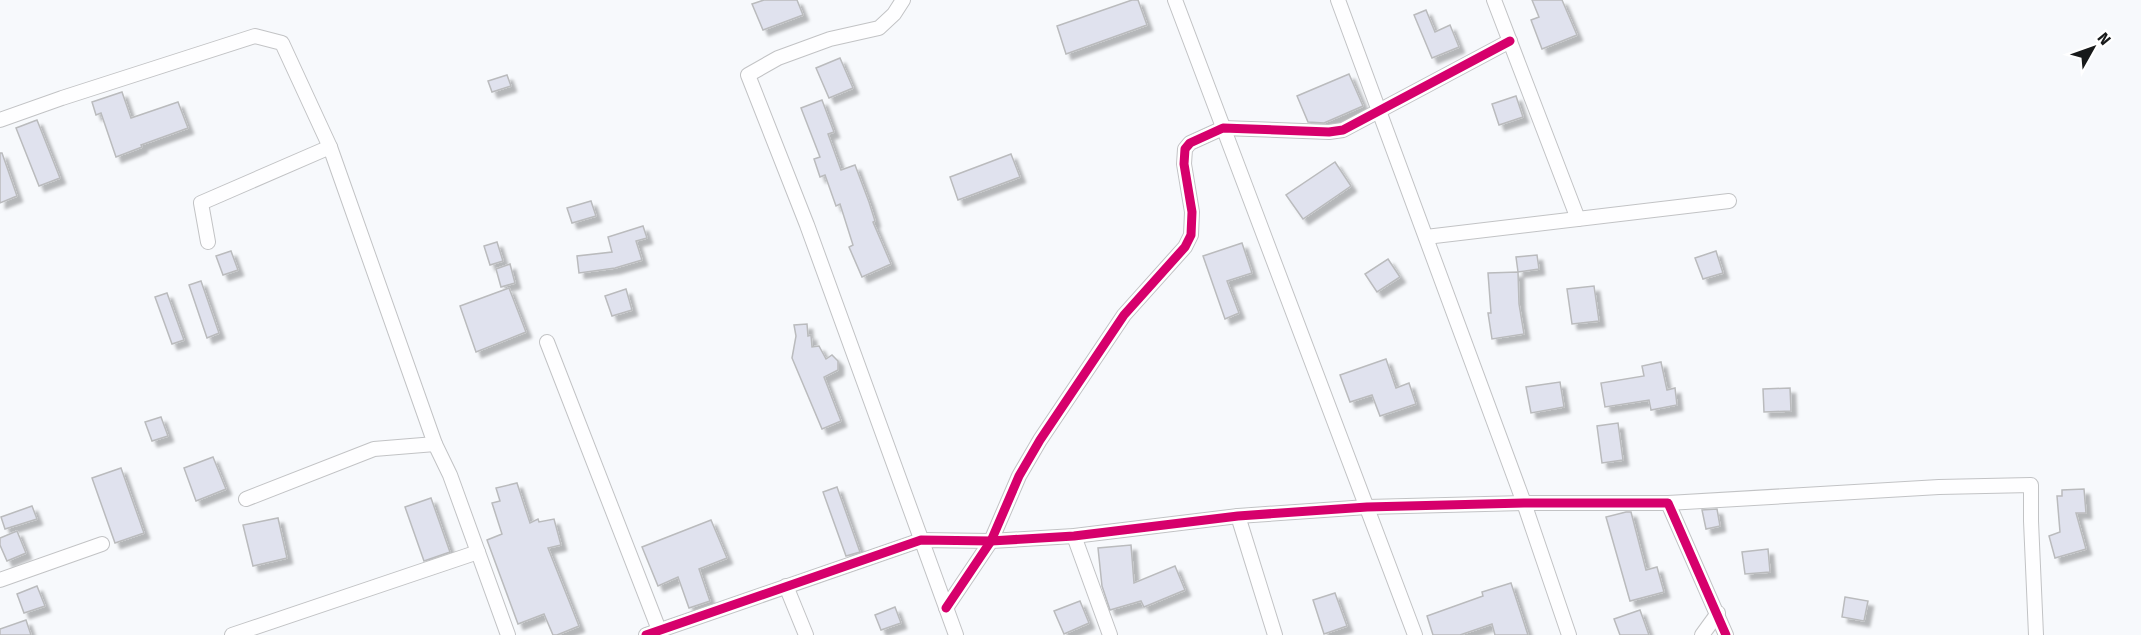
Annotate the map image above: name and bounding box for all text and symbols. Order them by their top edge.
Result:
north arrow [2063,18,2123,78]
text: N [2093,29,2115,49]

